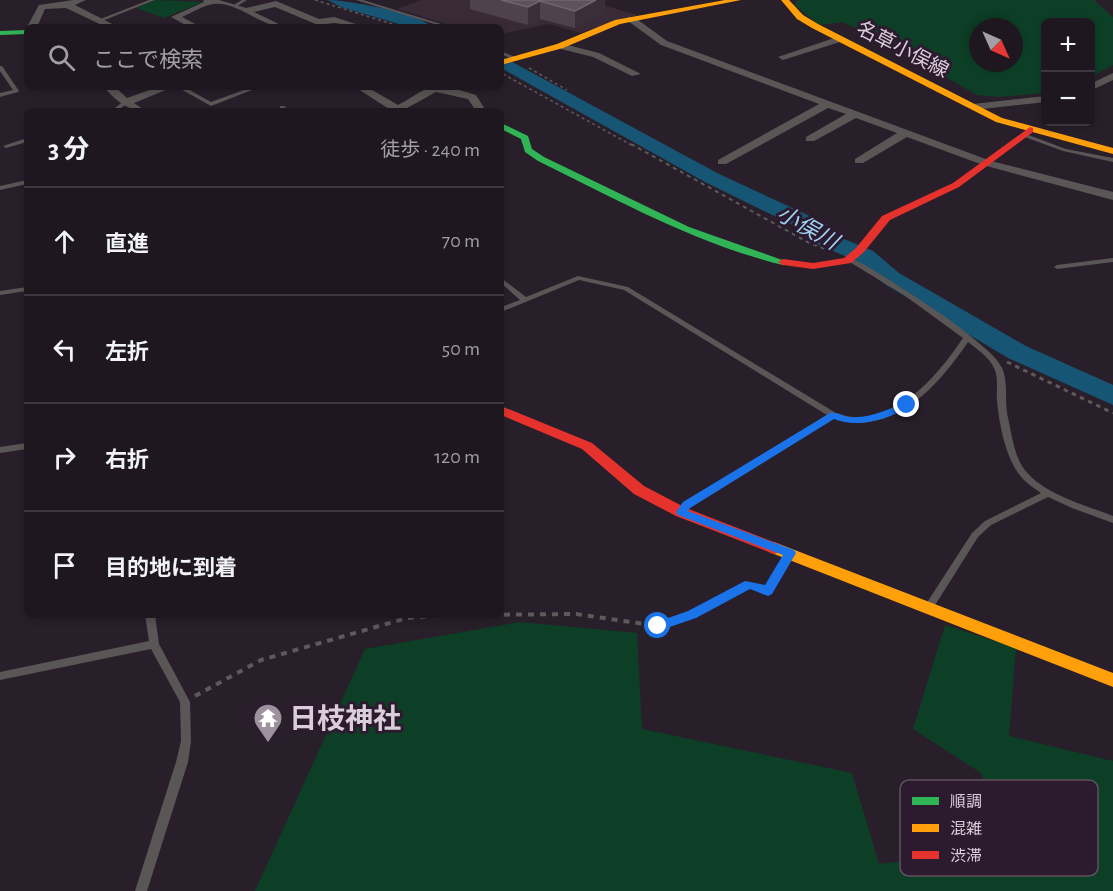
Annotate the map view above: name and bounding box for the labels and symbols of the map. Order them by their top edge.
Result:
street label: 名草小俣線 [853,16,953,82]
north arrow [969,18,1023,72]
water label: 小俣川 [773,201,844,254]
route end [893,391,919,417]
route start [644,612,670,638]
temple icon: 日枝神社 [252,702,284,744]
place label: 日枝神社 [289,704,401,734]
legend [900,780,1098,876]
text: 順調 [950,794,982,810]
text: 混雑 [950,820,982,837]
text: 渋滞 [950,848,982,864]

